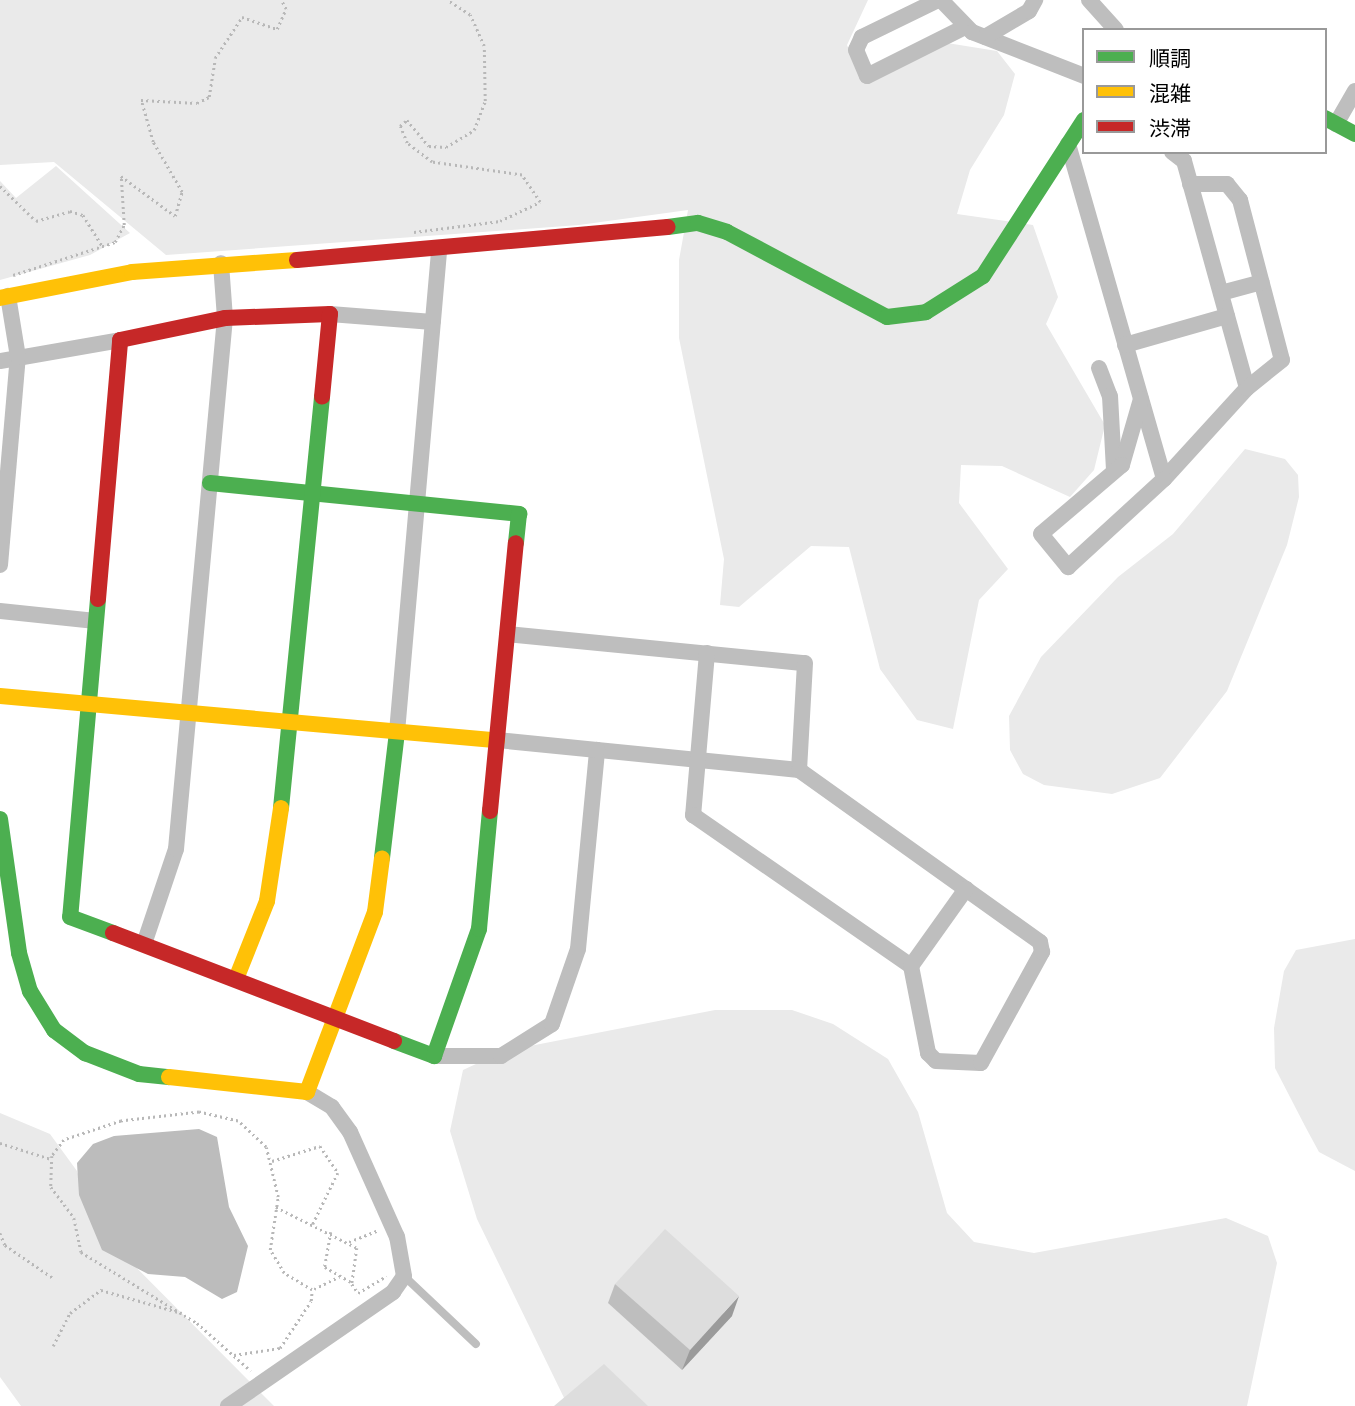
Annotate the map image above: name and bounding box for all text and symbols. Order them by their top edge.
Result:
legend [1082,28,1327,154]
text: 順調 [1149,44,1191,72]
text: 混雑 [1149,79,1191,107]
text: 渋滞 [1149,114,1191,142]

